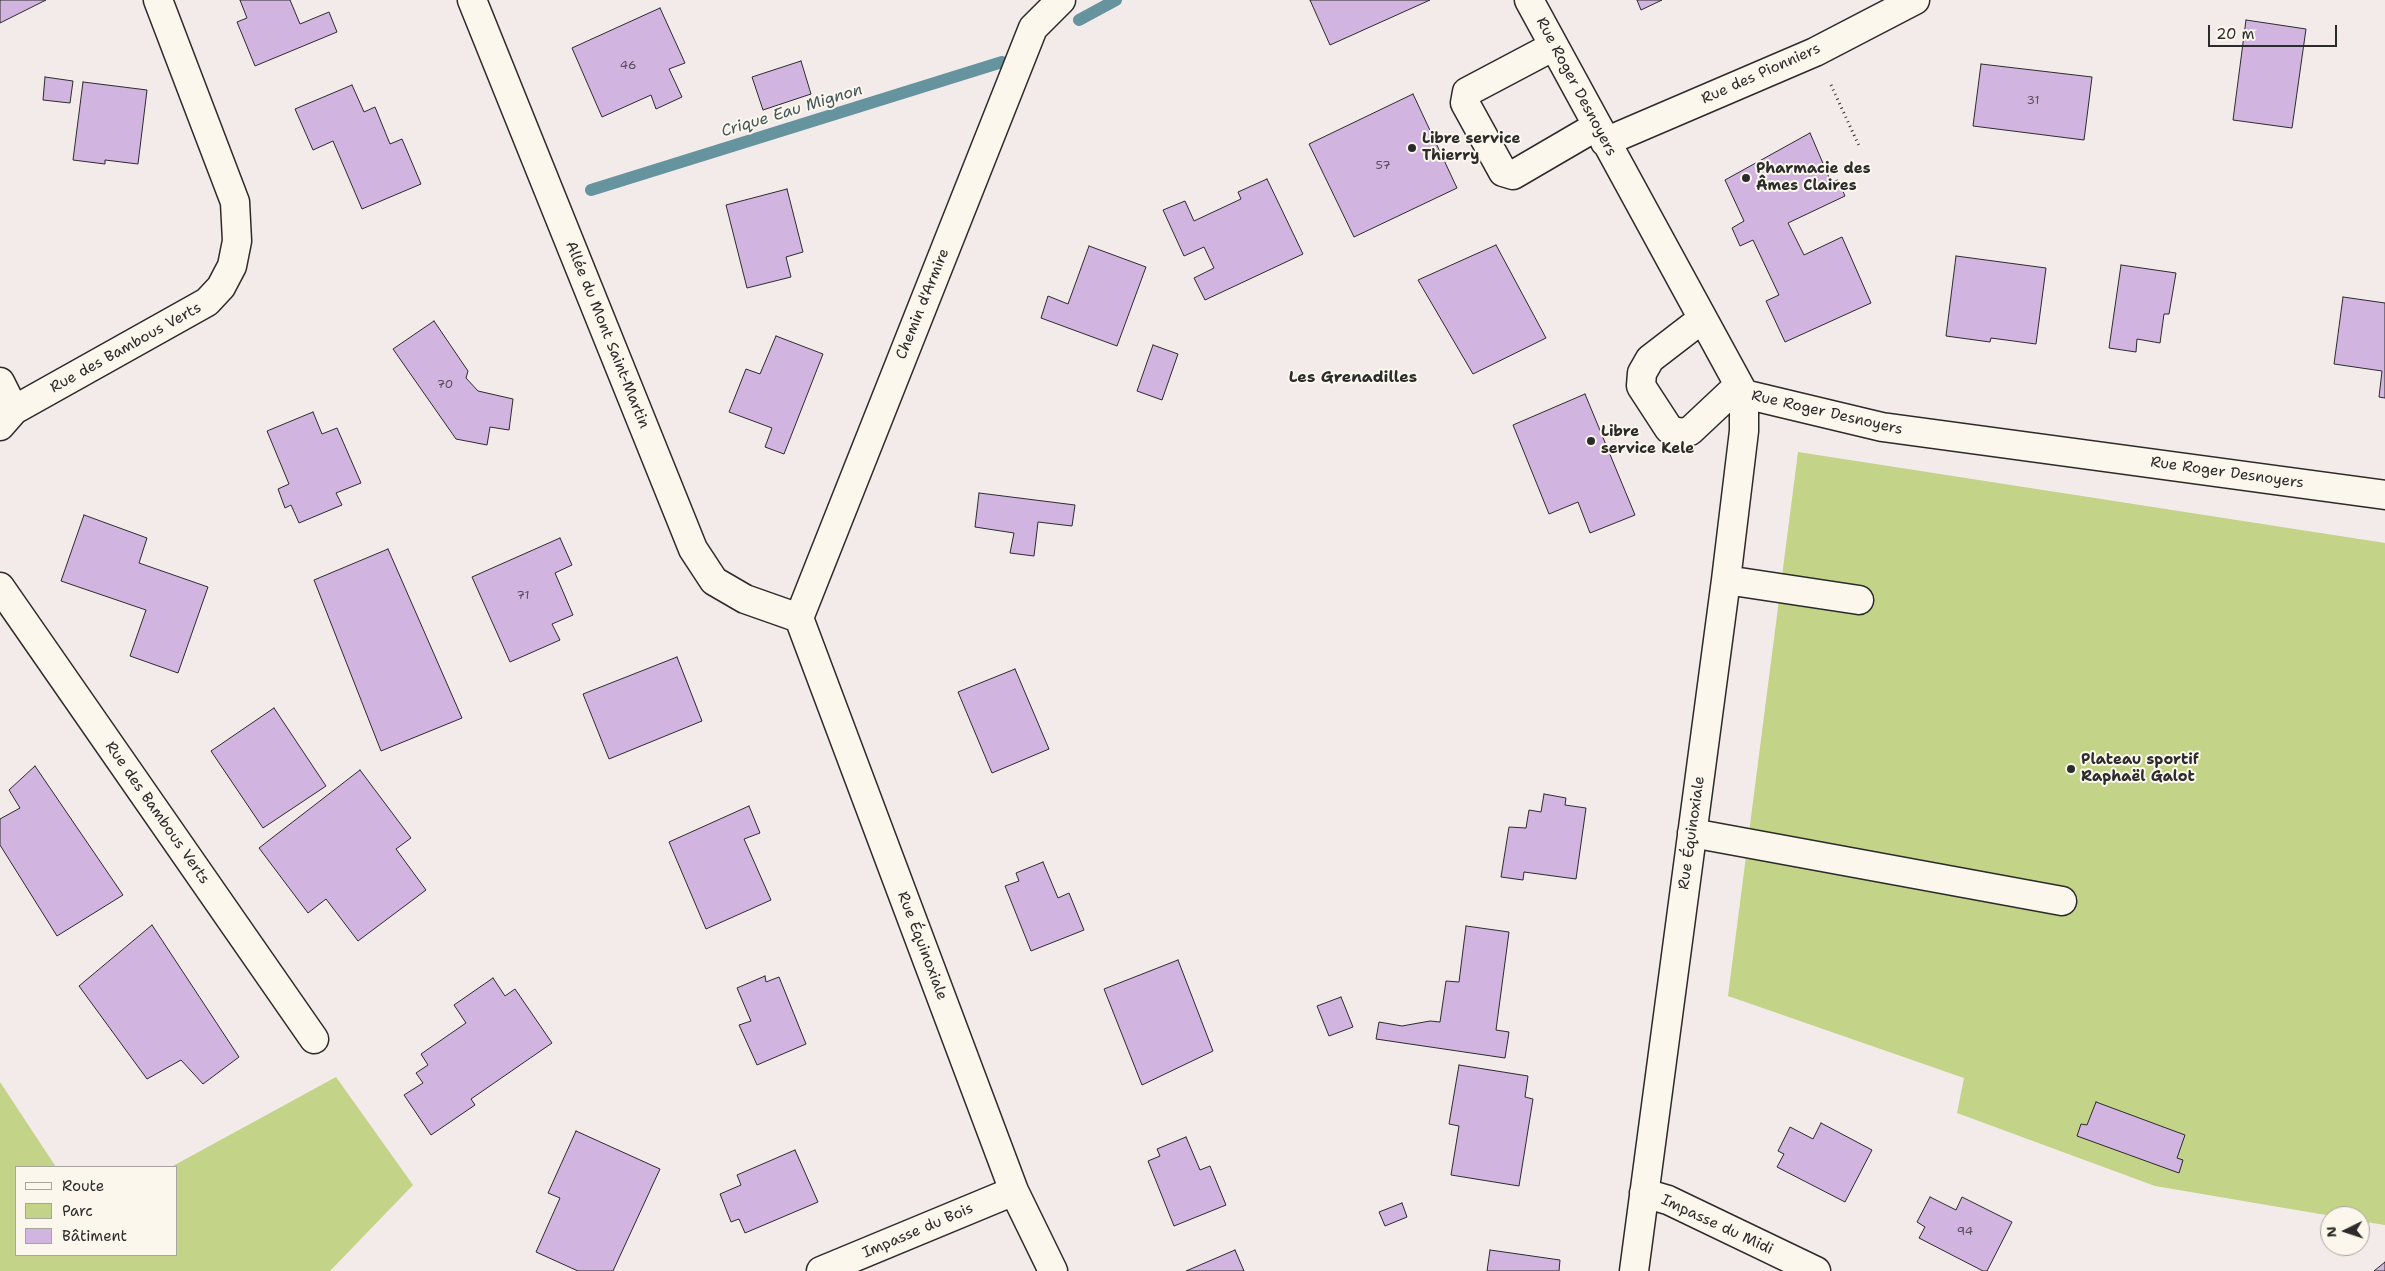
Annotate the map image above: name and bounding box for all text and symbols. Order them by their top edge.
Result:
street label: Rue Roger Desnoyers [1532,15,1620,159]
scale bar [2210,15,2339,47]
text: 20 m [2216,24,2255,44]
street label: Rue des Pionniers [1699,40,1823,108]
house number: 46 [620,59,636,73]
water label: Crique Eau Mignon [719,80,865,142]
house number: 31 [2027,94,2039,108]
place label: Libre service Thierry [1422,130,1521,165]
marker: Libre service Thierry [1406,142,1418,154]
house number: 57 [1375,159,1391,173]
place label: Pharmacie des Âmes Claires [1756,160,1871,195]
marker: Pharmacie des Âmes Claires [1740,172,1752,184]
street label: Allée du Mont Saint-Martin [561,239,653,431]
street label: Chemin d'Armire [893,246,953,362]
street label: Rue des Bambous Verts [47,299,205,397]
district label: Les Grenadilles [1289,368,1417,388]
house number: 70 [437,378,453,392]
street label: Rue Roger Desnoyers [1750,387,1904,439]
place label: Libre service Kele [1601,423,1694,458]
marker: Libre service Kele [1585,435,1597,447]
street label: Rue Roger Desnoyers [2149,453,2305,493]
house number: 71 [517,589,529,603]
street label: Rue des Bambous Verts [101,738,213,888]
place label: Plateau sportif Raphaël Galot [2081,751,2199,786]
marker: Plateau sportif Raphaël Galot [2065,763,2077,775]
street label: Rue Équinoxiale [1675,775,1709,891]
street label: Rue Équinoxiale [893,889,951,1003]
legend [15,1166,178,1256]
text: Route [62,1176,104,1196]
street label: Impasse du Midi [1658,1191,1776,1259]
street label: Impasse du Bois [860,1200,976,1262]
text: Parc [62,1201,93,1221]
north arrow [2320,1206,2370,1256]
house number: 94 [1957,1225,1973,1239]
text: Bâtiment [62,1226,127,1246]
text: N [2322,1226,2340,1238]

